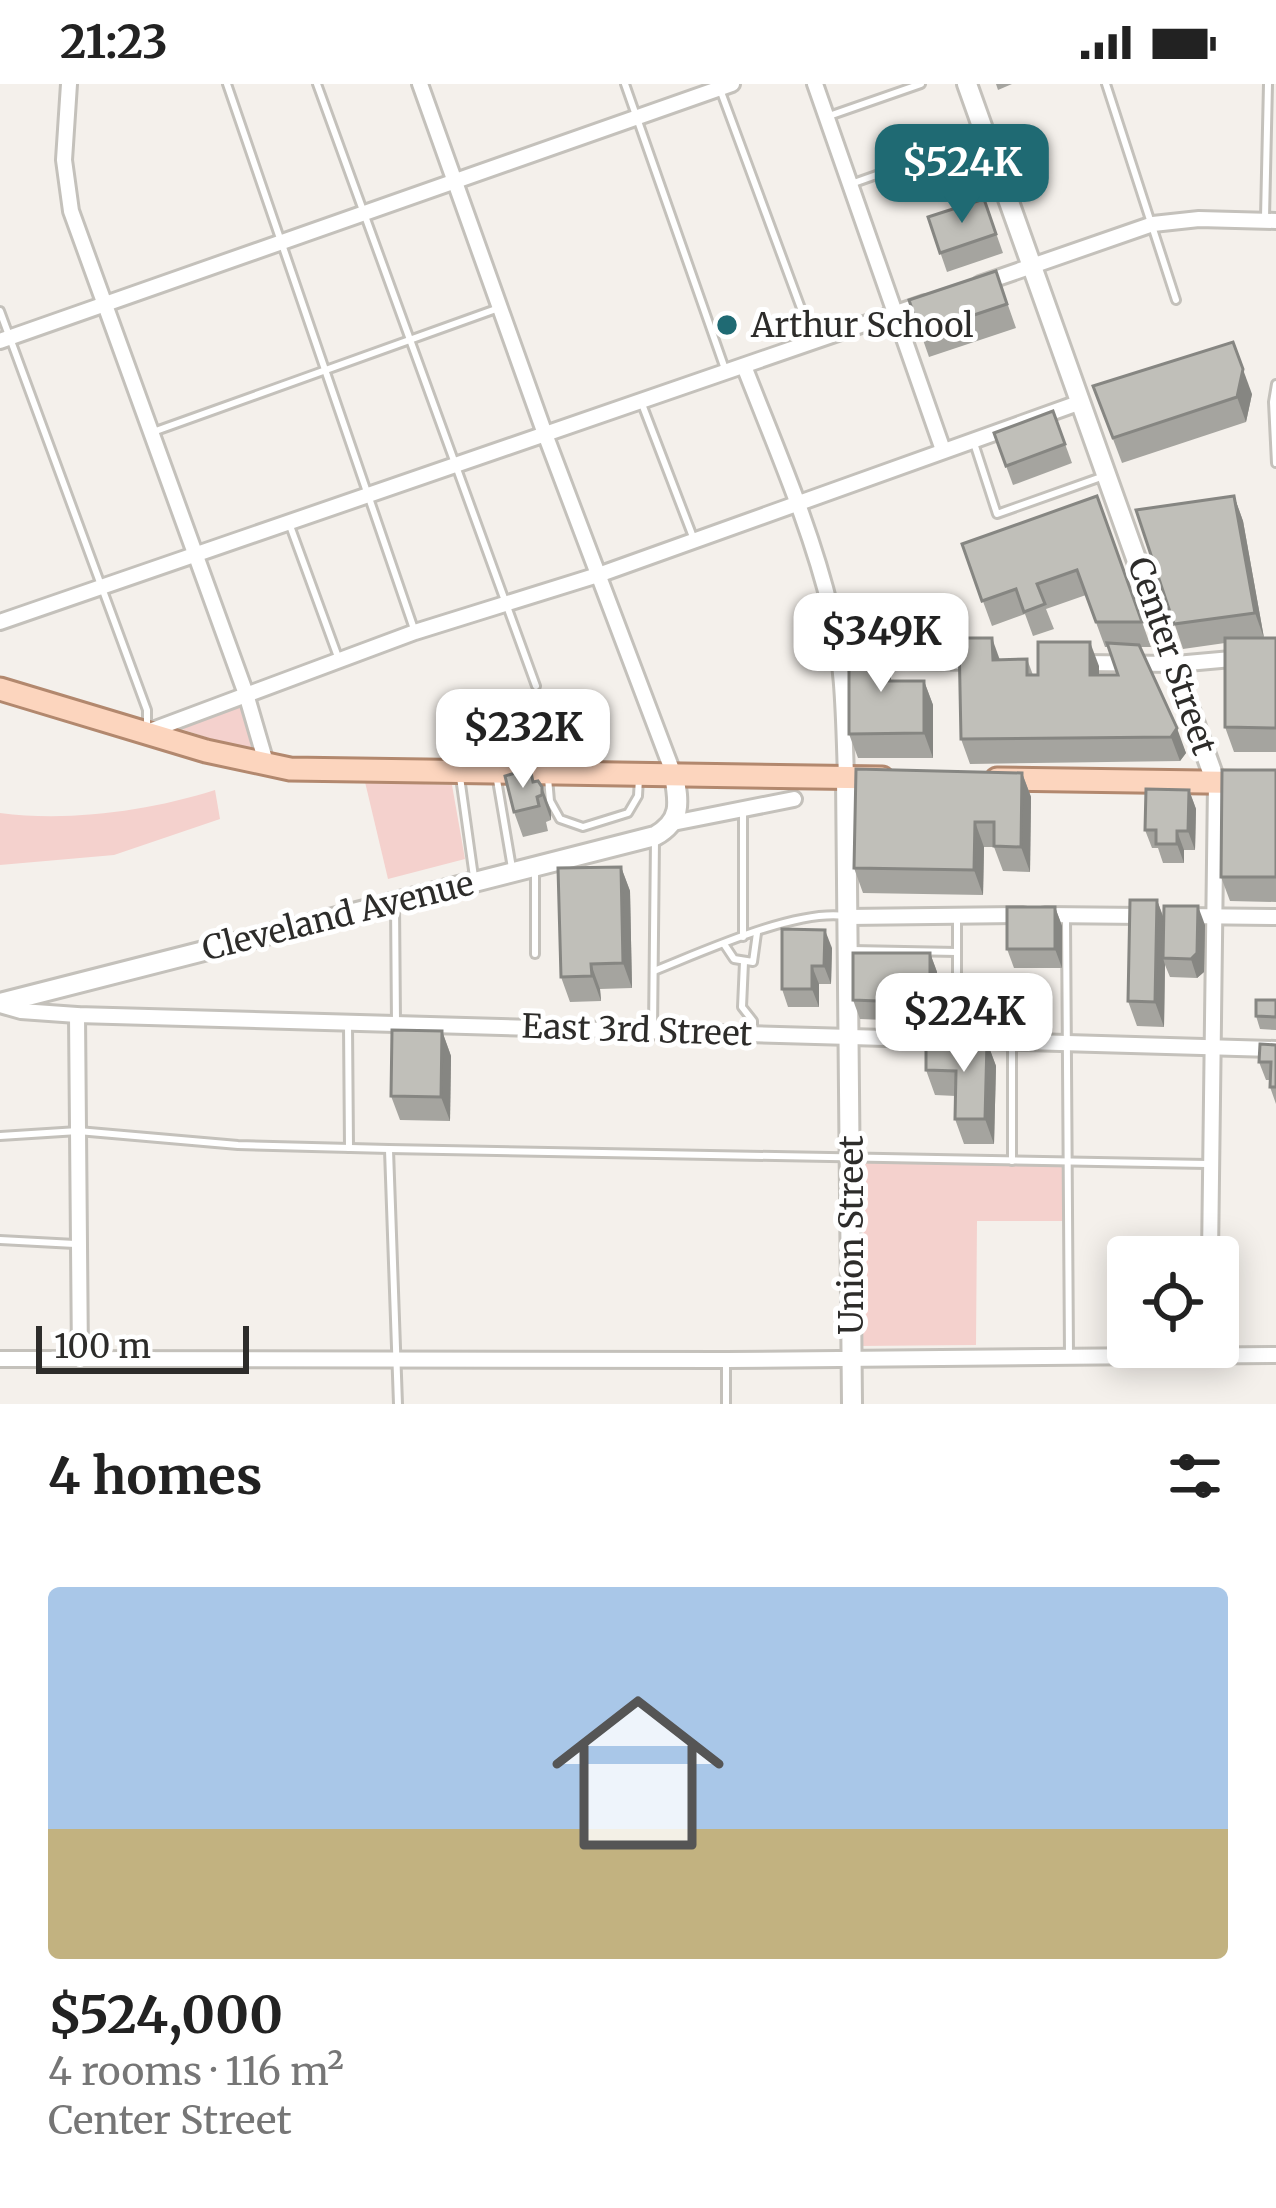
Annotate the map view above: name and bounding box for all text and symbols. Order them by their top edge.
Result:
text: 21:23 [60,14,168,70]
pin: $524K [878,124,1046,226]
text: $524K [902,138,1022,187]
place label: Arthur School [750,305,974,346]
marker: Arthur School [714,312,740,338]
street label: Center Street [1119,552,1225,760]
pin: $349K [797,593,965,695]
text: $349K [821,607,941,656]
pin: $232K [439,689,607,791]
text: $232K [463,703,583,752]
street label: Cleveland Avenue [198,862,478,970]
pin: $224K [880,973,1048,1075]
text: $224K [903,987,1025,1036]
street label: East 3rd Street [521,1005,753,1055]
street label: Union Street [831,1135,872,1335]
map controls [1107,1236,1239,1368]
button: locate [1107,1236,1239,1368]
scale bar [36,1320,249,1373]
text: 100 m [54,1326,151,1367]
icon: filters [1162,1443,1228,1509]
text: 4 homes [48,1444,262,1508]
icon: home [530,1665,746,1881]
text: $524,000 [48,1983,283,2047]
text: 4 rooms · 116 m² [48,2047,344,2096]
text: Center Street [48,2096,292,2145]

